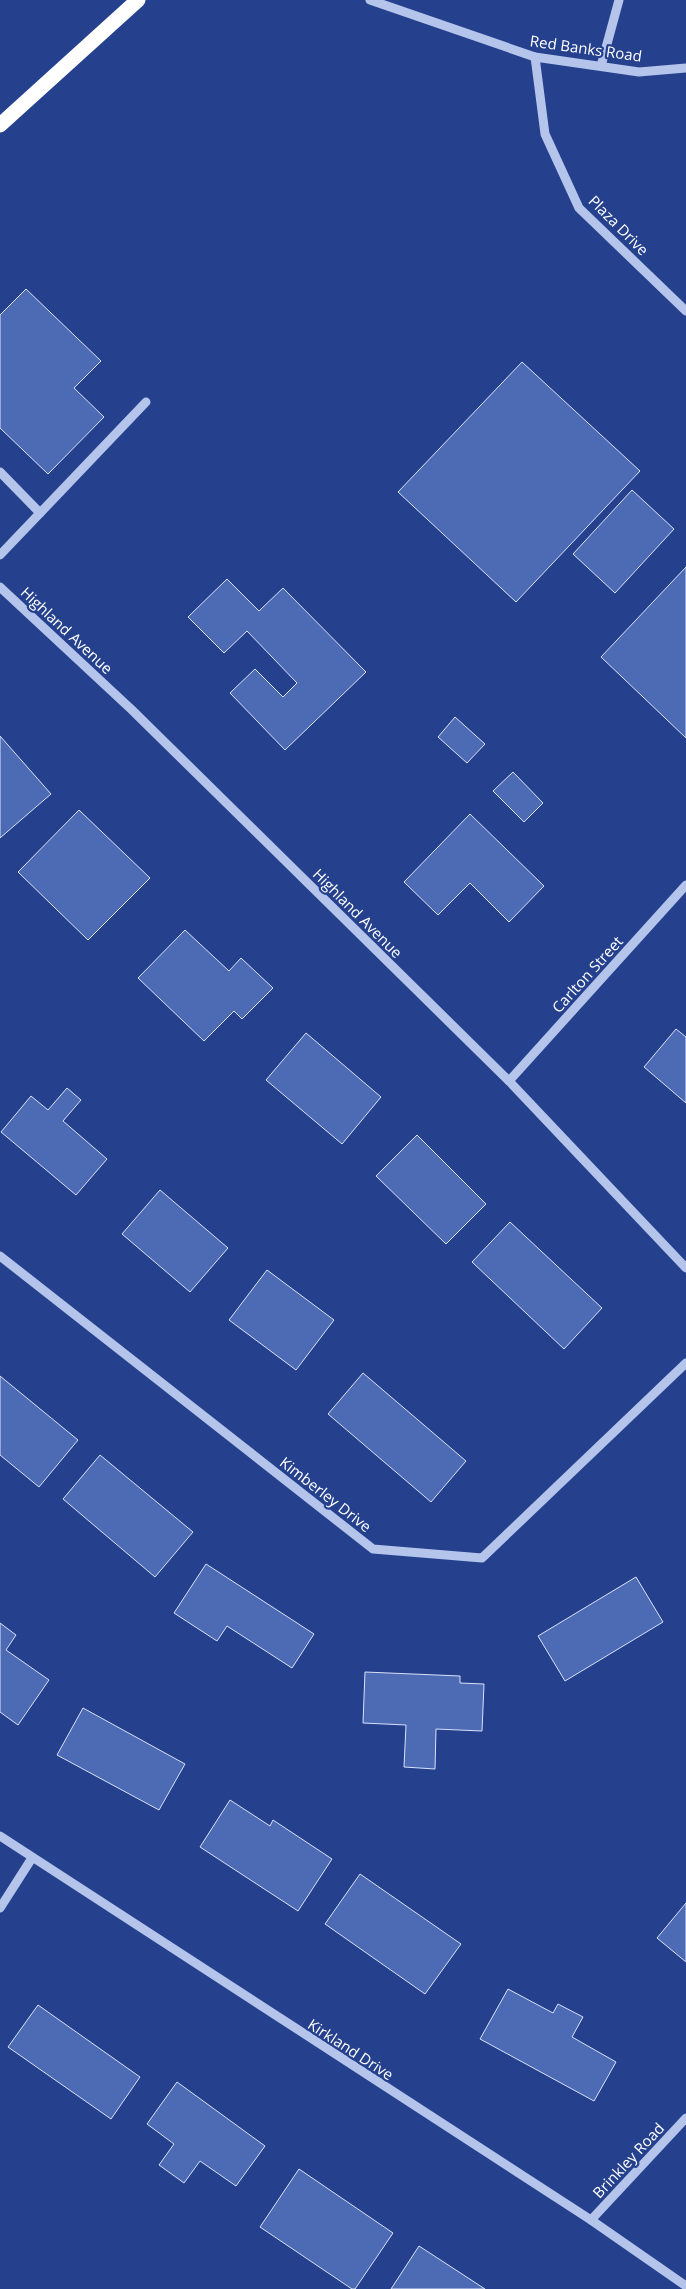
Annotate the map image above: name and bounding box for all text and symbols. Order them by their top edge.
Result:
street label: Red Banks Road [529,30,643,66]
street label: Plaza Drive [585,191,653,259]
street label: Highland Avenue [17,582,117,678]
street label: Highland Avenue [309,864,407,962]
street label: Carlton Street [547,931,627,1017]
street label: Kimberley Drive [276,1452,376,1536]
street label: Kirkland Drive [304,2014,398,2084]
street label: Brinkley Road [588,2118,668,2202]

